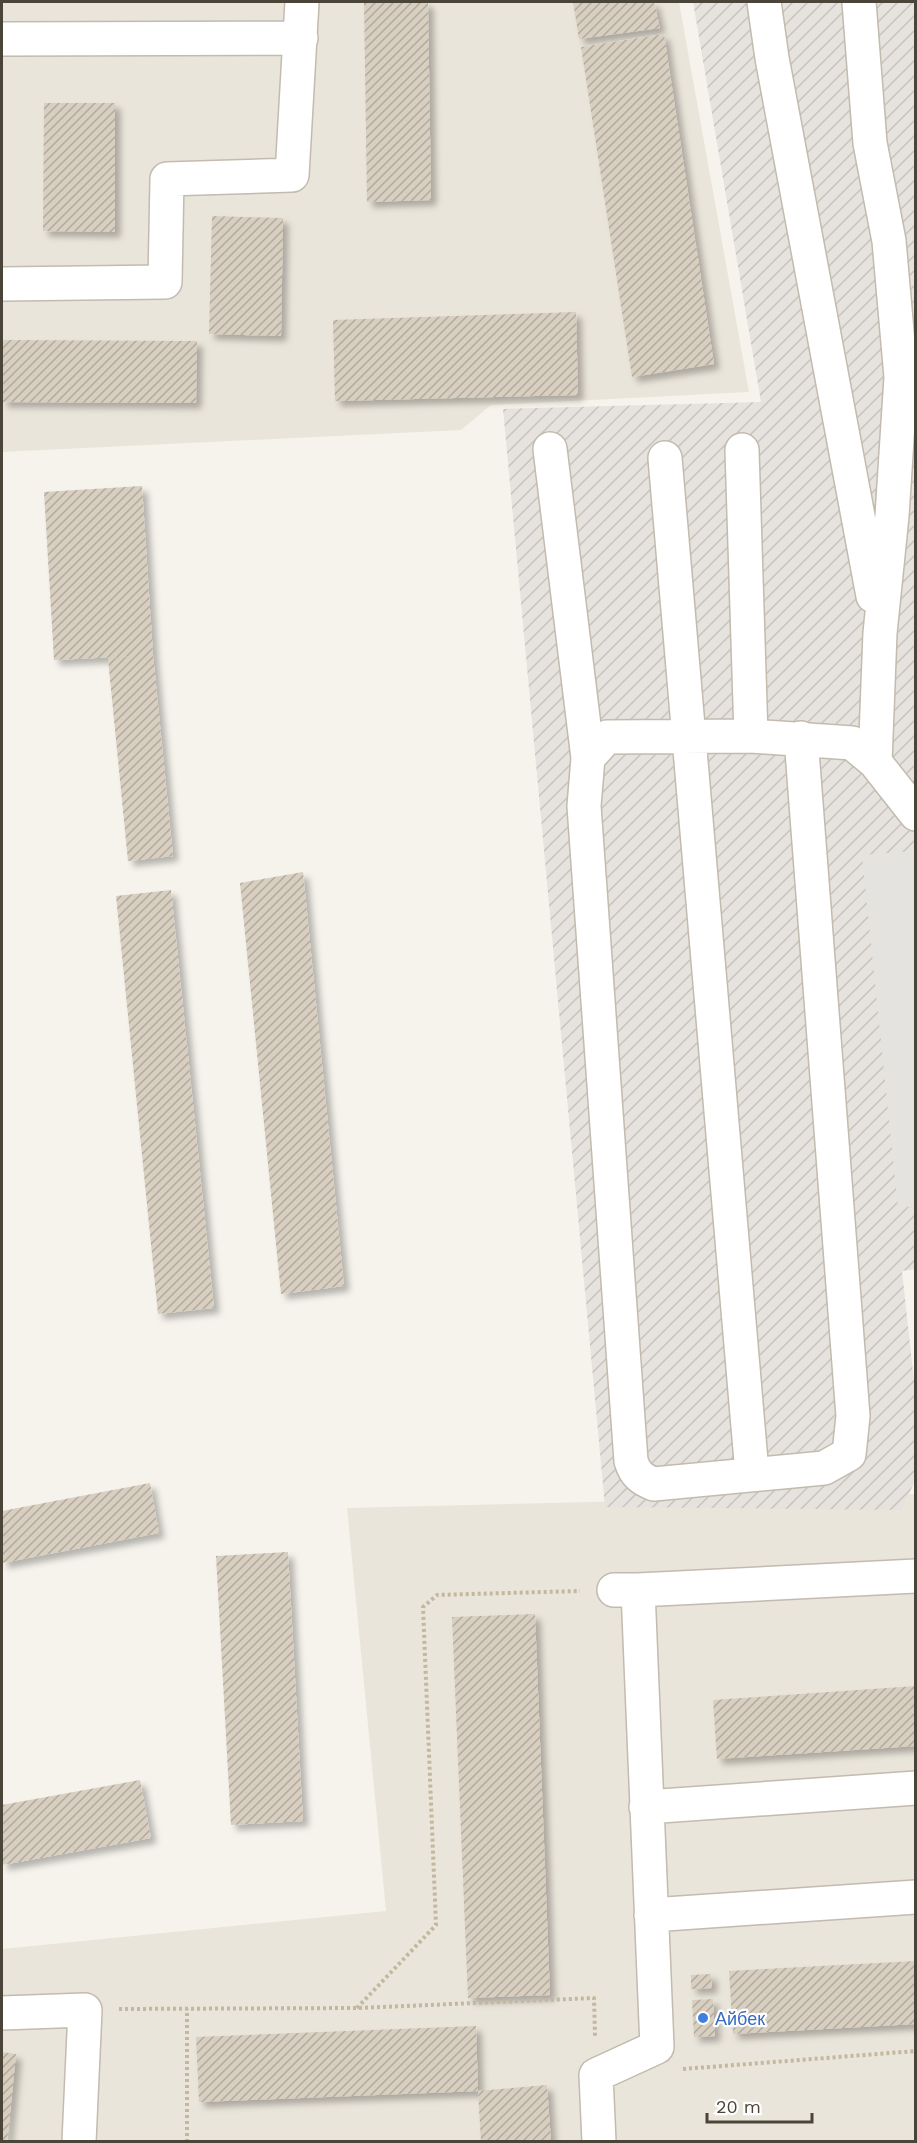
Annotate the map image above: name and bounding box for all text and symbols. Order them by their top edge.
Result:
place label: Айбек [715,2008,765,2029]
marker: Айбек [696,2011,710,2025]
scale bar [707,2086,812,2124]
text: 20 m [716,2096,761,2117]

